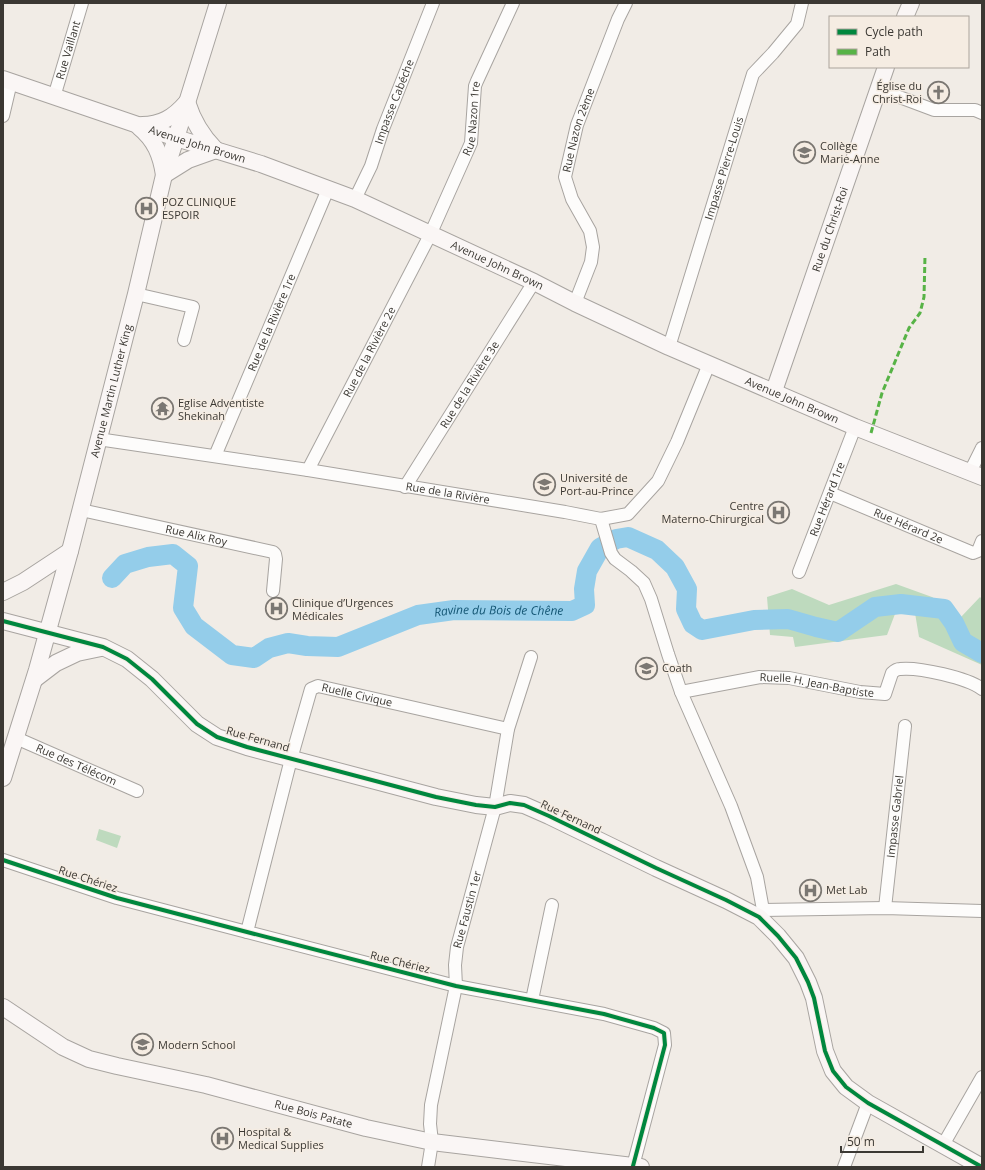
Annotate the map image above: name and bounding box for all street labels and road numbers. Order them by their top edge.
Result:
street label: Rue Vaillant [52,19,83,81]
street label: Impasse Cabéche [371,57,417,146]
street label: Rue Nazon 1re [458,78,483,158]
street label: Rue Nazon 2ème [558,86,598,174]
street label: Impasse Pierre-Louis [701,115,746,222]
street label: Avenue John Brown [147,121,248,166]
street label: Rue du Christ-Roi [808,185,851,274]
street label: Avenue John Brown [449,237,547,293]
street label: Rue de la Rivière 1re [244,271,298,373]
street label: Rue de la Rivière 2e [339,304,399,400]
street label: Avenue Martin Luther King [86,323,135,459]
street label: Rue de la Rivière 3e [436,338,502,431]
street label: Avenue John Brown [743,373,841,426]
street label: Rue Hérard 1re [805,460,848,538]
street label: Rue de la Rivière [405,478,491,507]
street label: Rue Hérard 2e [872,504,946,547]
street label: Rue Alix Roy [164,521,229,549]
street label: Ruelle H. Jean-Baptiste [759,669,875,700]
street label: Ruelle Civique [320,679,394,710]
street label: Rue Fernand [225,722,292,755]
street label: Rue des Télécom [34,740,119,788]
street label: Impasse Gabriel [883,775,907,858]
street label: Rue Fernand [538,796,604,837]
street label: Rue Chériez [57,862,119,895]
street label: Rue Faustin 1er [449,869,484,950]
street label: Rue Chériez [369,947,432,976]
street label: Rue Bois Patate [273,1096,354,1131]

